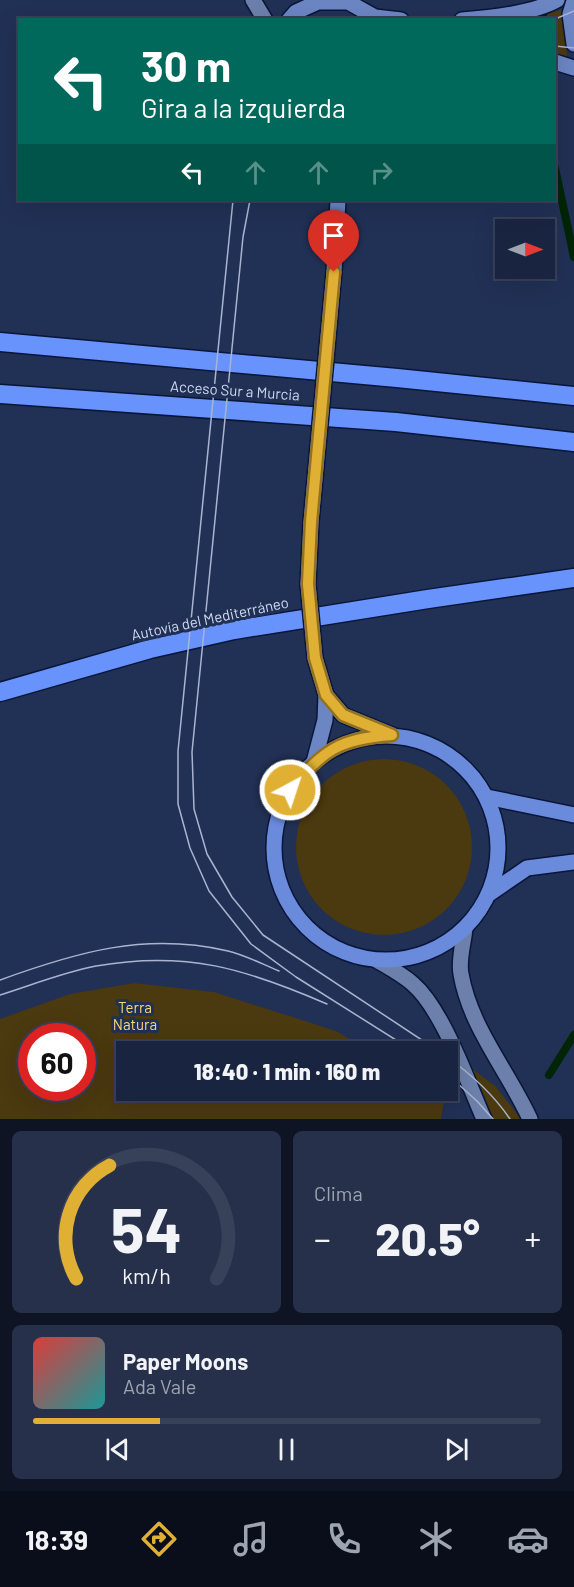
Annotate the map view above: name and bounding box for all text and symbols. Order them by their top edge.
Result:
text: 30 m [141,40,231,90]
icon: left [42,42,120,120]
text: Gira a la izquierda [141,91,346,123]
icon: left [176,156,209,189]
icon: ahead [239,156,272,189]
icon: ahead [302,156,335,189]
icon: right [365,156,398,189]
pin [308,210,359,272]
icon: arrive [317,219,350,252]
north arrow [495,219,555,279]
map controls [495,219,555,279]
street label: Acceso Sur a Murcia [170,376,301,404]
street label: Autovía del Mediterráneo [129,593,290,644]
position arrow [258,758,322,822]
park label: Terra Natura [113,998,157,1033]
speed limit sign: 60 [18,1023,96,1101]
text: 18:40 · 1 min · 160 m [194,1058,380,1084]
text: Clima [314,1181,363,1205]
text: 54 [111,1191,182,1265]
text: 20.5° [375,1211,480,1265]
text: − [314,1218,331,1258]
text: + [525,1218,541,1258]
text: km/h [122,1263,171,1288]
text: Paper Moons [123,1348,248,1374]
text: Ada Vale [123,1374,196,1398]
icon: previous [101,1433,134,1466]
icon: pause [270,1433,303,1466]
icon: next [440,1433,473,1466]
icon: directions [138,1518,180,1560]
icon: music [230,1518,272,1560]
icon: phone [323,1518,365,1560]
icon: climate [415,1518,457,1560]
icon: car [507,1518,549,1560]
text: 18:39 [25,1523,88,1555]

